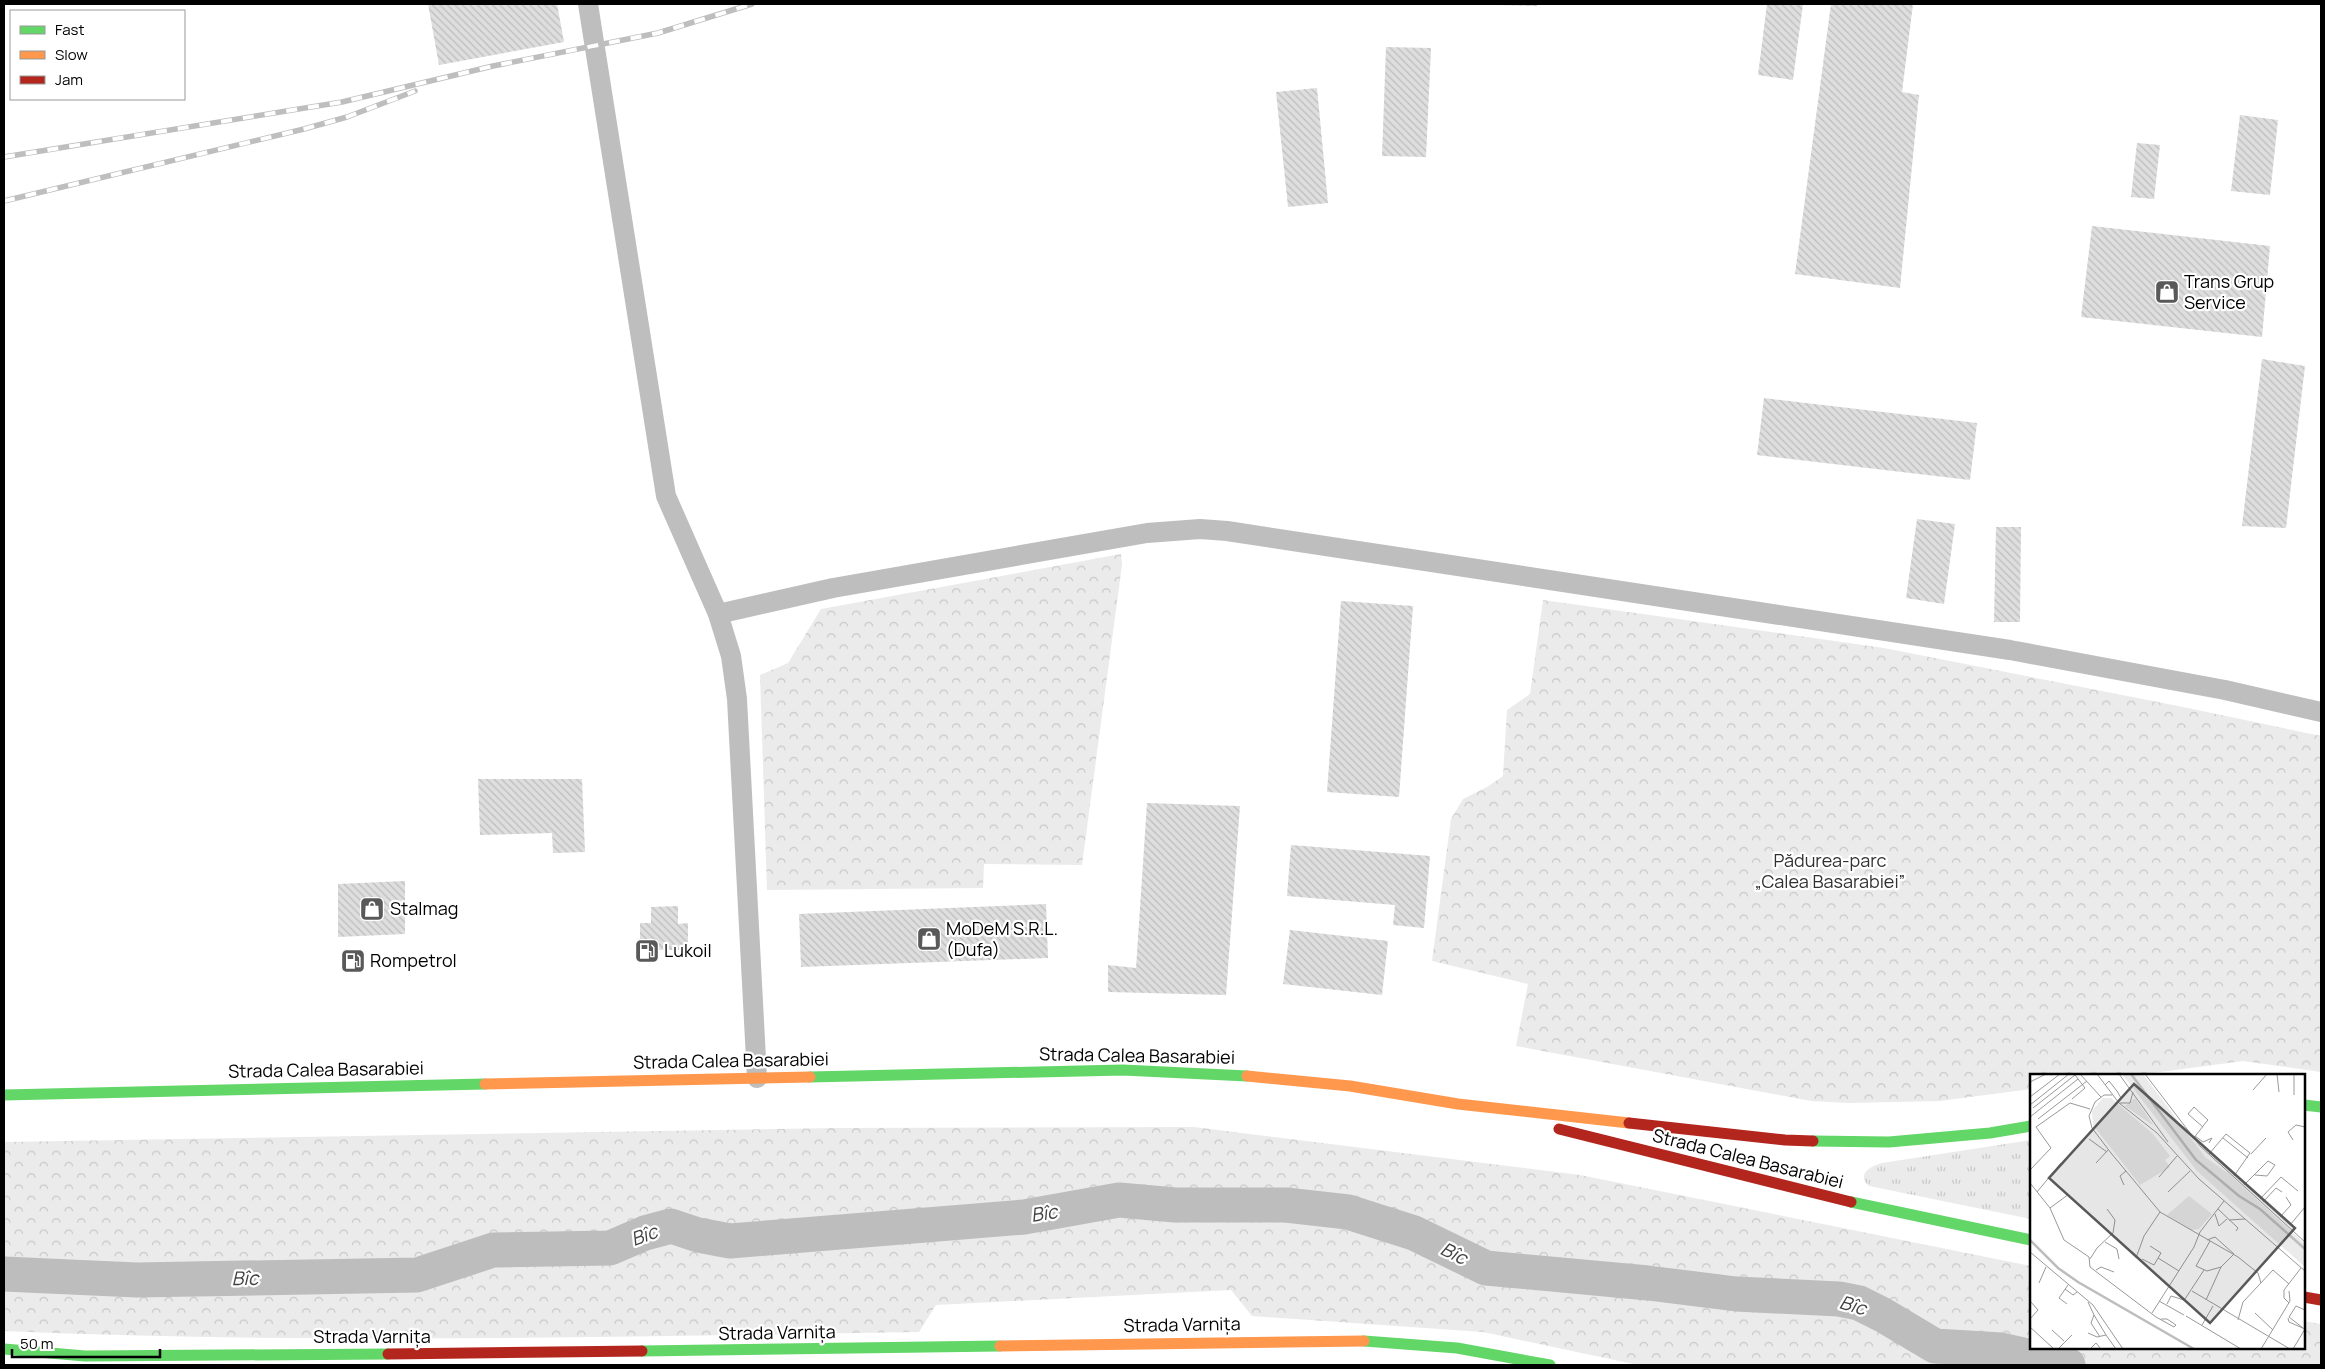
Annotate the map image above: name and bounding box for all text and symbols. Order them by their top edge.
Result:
legend [10,10,185,100]
text: Fast [55,19,84,40]
text: Slow [55,44,88,65]
text: Jam [55,69,83,90]
place label: Trans Grup Service [2184,269,2274,314]
shop icon: Trans Grup Service [2154,279,2180,305]
park label: Pădurea-parc „Calea Basarabiei” [1755,848,1905,893]
shop icon: Stalmag [359,896,385,922]
place label: Stalmag [390,896,458,920]
place label: MoDeM S.R.L. (Dufa) [946,916,1058,961]
shop icon: MoDeM S.R.L. (Dufa) [916,926,942,952]
fuel station icon: Lukoil [634,938,660,964]
place label: Lukoil [664,938,712,962]
fuel station icon: Rompetrol [340,948,366,974]
place label: Rompetrol [370,948,457,972]
street label: Strada Calea Basarabiei [1039,1041,1235,1069]
street label: Strada Calea Basarabiei [633,1046,829,1074]
street label: Strada Calea Basarabiei [228,1055,424,1083]
inset map [2030,1074,2305,1349]
street label: Strada Calea Basarabiei [1650,1123,1846,1193]
water label: Bîc [1029,1198,1061,1228]
water label: Bîc [627,1218,662,1252]
water label: Bîc [1436,1235,1473,1271]
water label: Bîc [231,1265,260,1291]
water label: Bîc [1837,1289,1871,1322]
street label: Strada Varnița [1123,1311,1241,1337]
street label: Strada Varnița [718,1319,836,1345]
street label: Strada Varnița [313,1324,431,1348]
scale bar [12,1326,160,1358]
text: 50 m [20,1333,54,1354]

